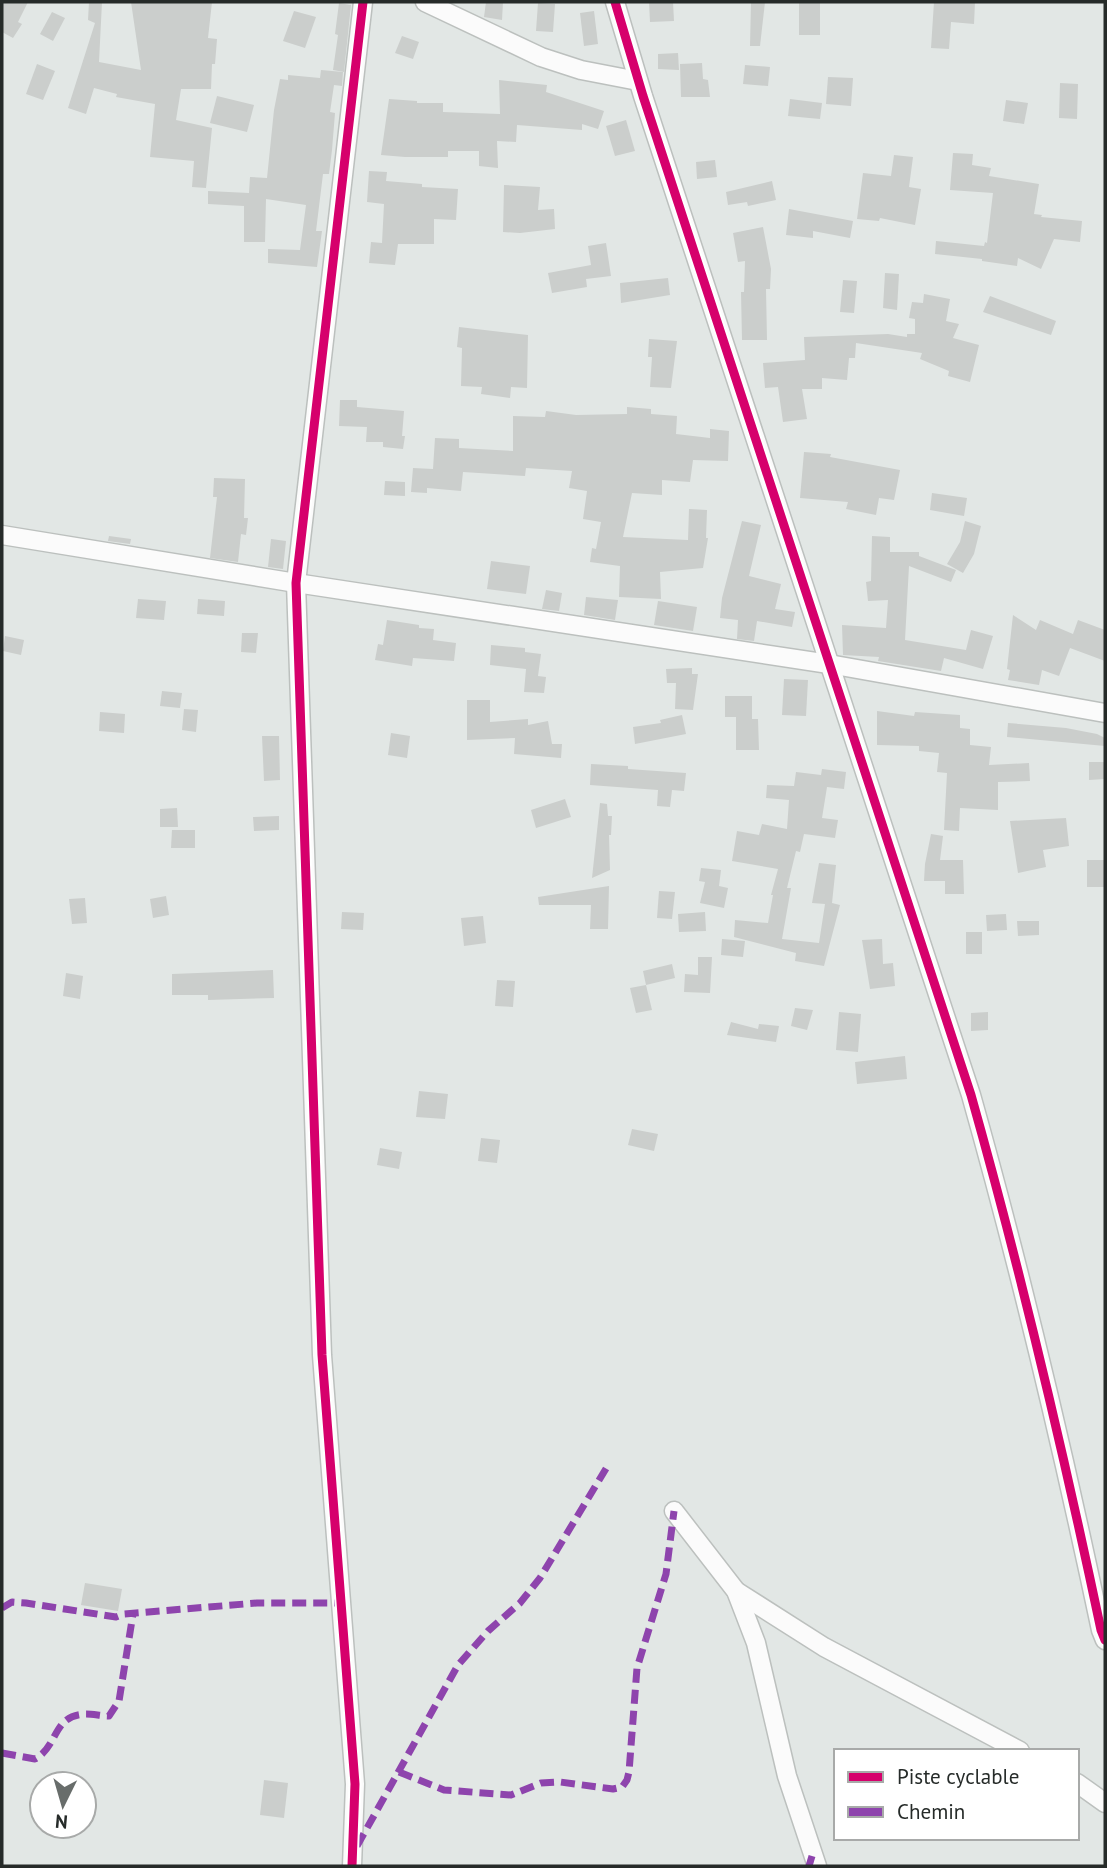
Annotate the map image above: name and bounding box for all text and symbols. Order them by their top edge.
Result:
legend [834,1749,1079,1840]
text: Piste cyclable [897,1763,1019,1790]
north arrow [28,1770,98,1840]
text: Chemin [897,1798,965,1825]
text: N [54,1809,69,1834]

